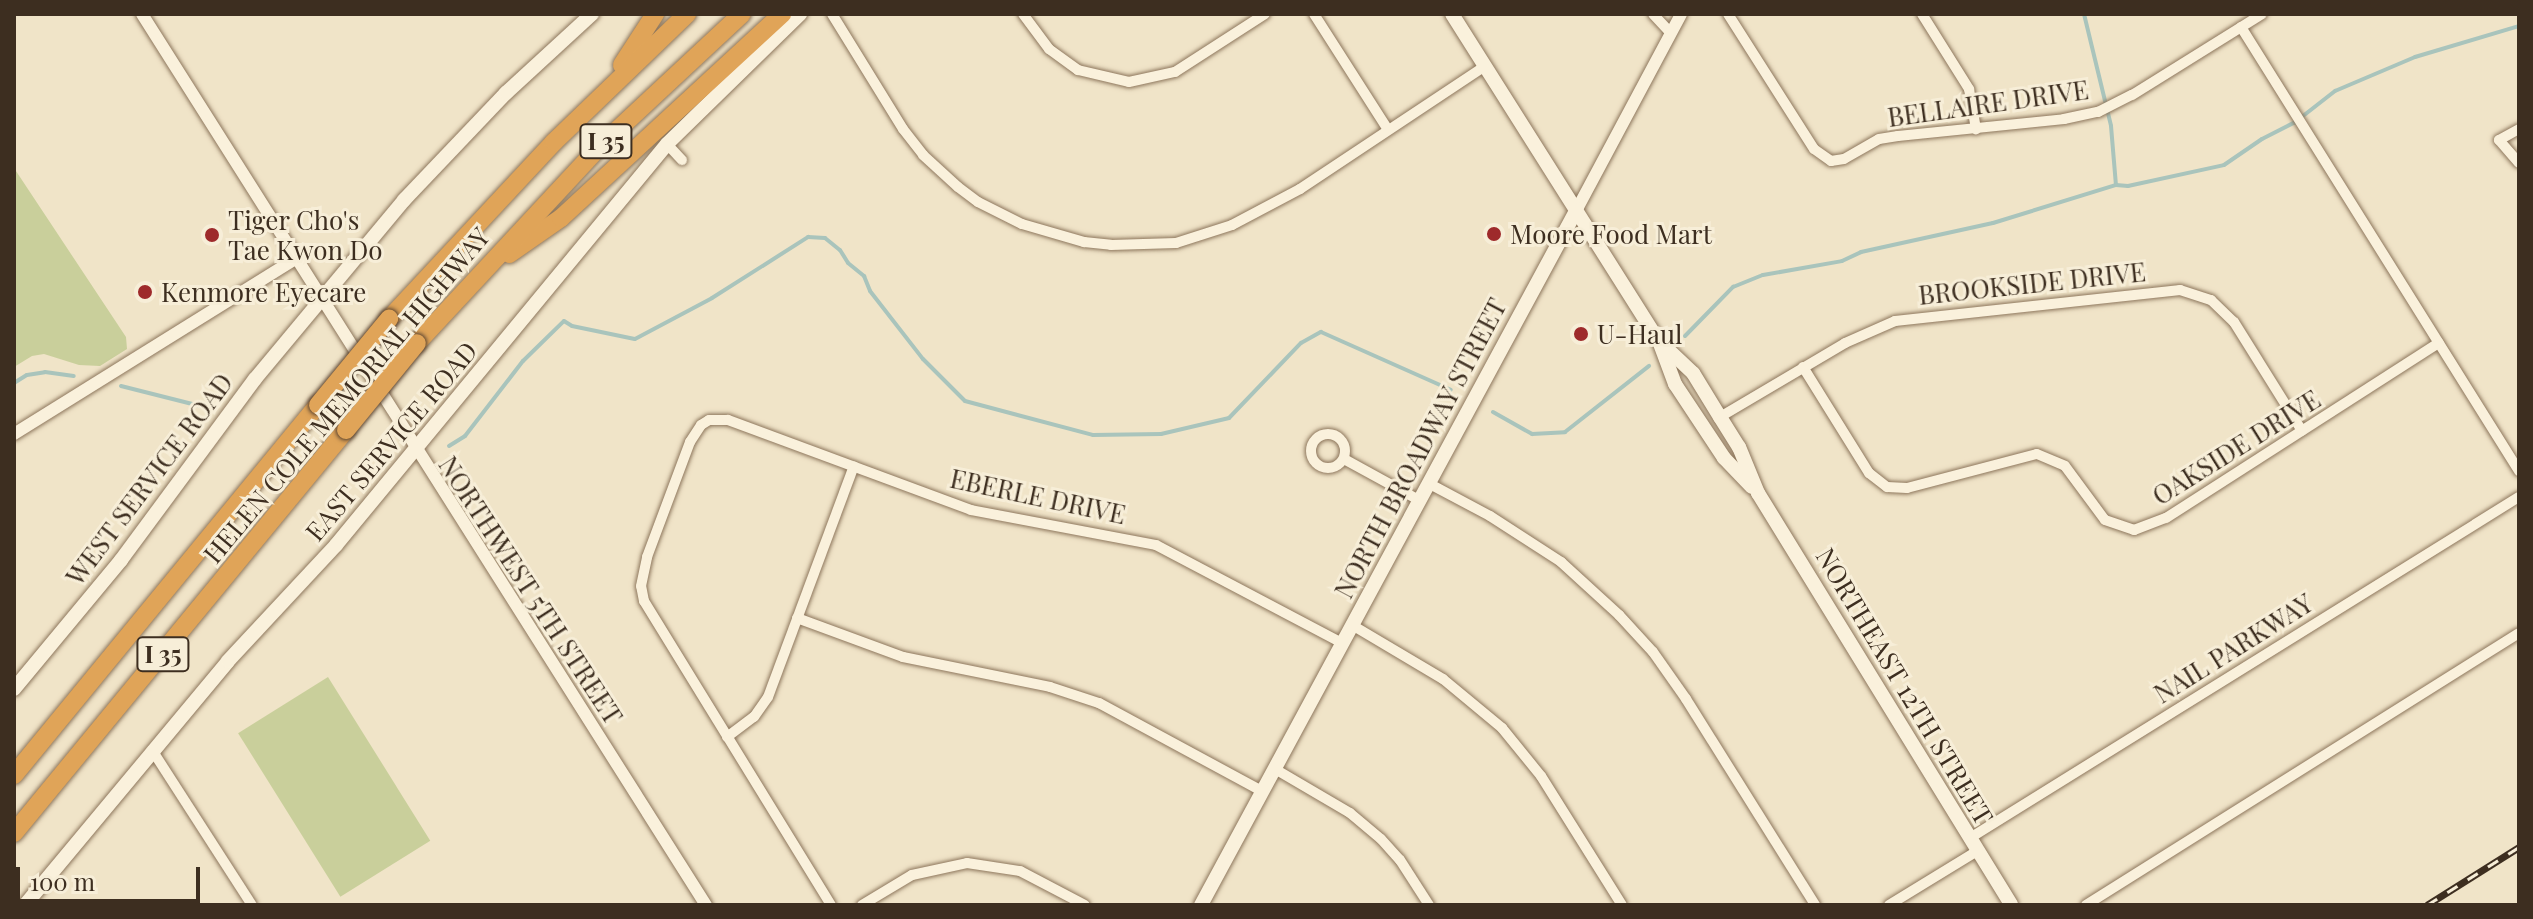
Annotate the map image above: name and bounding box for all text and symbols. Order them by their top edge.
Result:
street label: BELLAIRE DRIVE [1885,73,2091,133]
road number: I 35 [578,121,634,161]
place label: Tiger Cho's Tae Kwon Do [228,204,382,266]
place label: Moore Food Mart [1510,218,1712,250]
street label: HELEN COLE MEMORIAL HIGHWAY [196,221,496,569]
marker: Moore Food Mart [1485,225,1503,243]
marker: Tiger Cho's Tae Kwon Do [203,226,221,244]
street label: BROOKSIDE DRIVE [1917,256,2147,310]
place label: Kenmore Eyecare [161,276,366,308]
marker: Kenmore Eyecare [136,283,154,301]
street label: NORTH BROADWAY STREET [1327,292,1513,604]
place label: U-Haul [1597,318,1682,350]
marker: U-Haul [1572,325,1590,343]
street label: EAST SERVICE ROAD [299,335,483,547]
street label: WEST SERVICE ROAD [59,367,239,591]
street label: OAKSIDE DRIVE [2146,383,2326,511]
street label: NORTHWEST 5TH STREET [432,450,630,730]
street label: EBERLE DRIVE [947,462,1129,530]
street label: NORTHEAST 12TH STREET [1810,542,2000,830]
street label: NAIL PARKWAY [2148,587,2318,709]
road number: I 35 [135,634,191,674]
scale bar [20,851,204,901]
text: 100 m [30,865,95,897]

